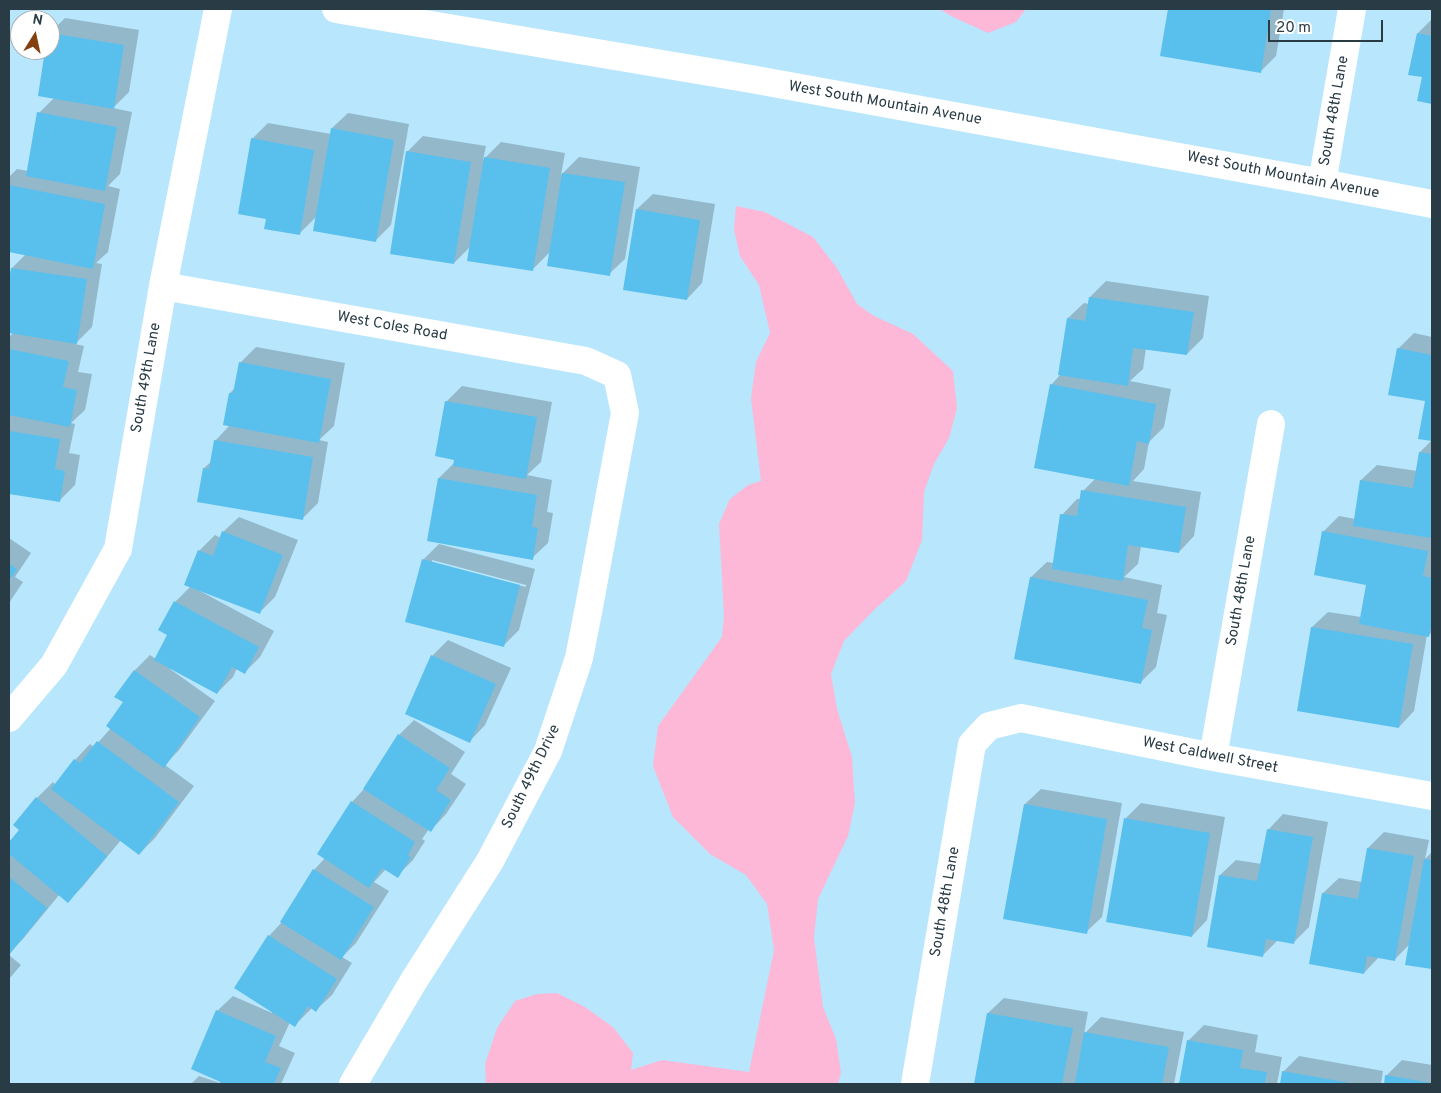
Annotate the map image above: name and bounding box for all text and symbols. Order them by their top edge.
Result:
north arrow [10,10,60,60]
scale bar [1271,10,1386,42]
text: N [31,11,44,30]
text: 20 m [1276,19,1311,38]
street label: South 48th Lane [1316,54,1354,168]
street label: West South Mountain Avenue [787,78,983,130]
street label: West South Mountain Avenue [1185,148,1381,204]
street label: West Coles Road [335,308,449,346]
street label: South 49th Lane [128,322,166,434]
street label: South 48th Lane [1223,534,1261,648]
street label: South 49th Drive [499,722,565,832]
street label: West Caldwell Street [1141,734,1279,778]
street label: South 48th Lane [927,845,965,959]

